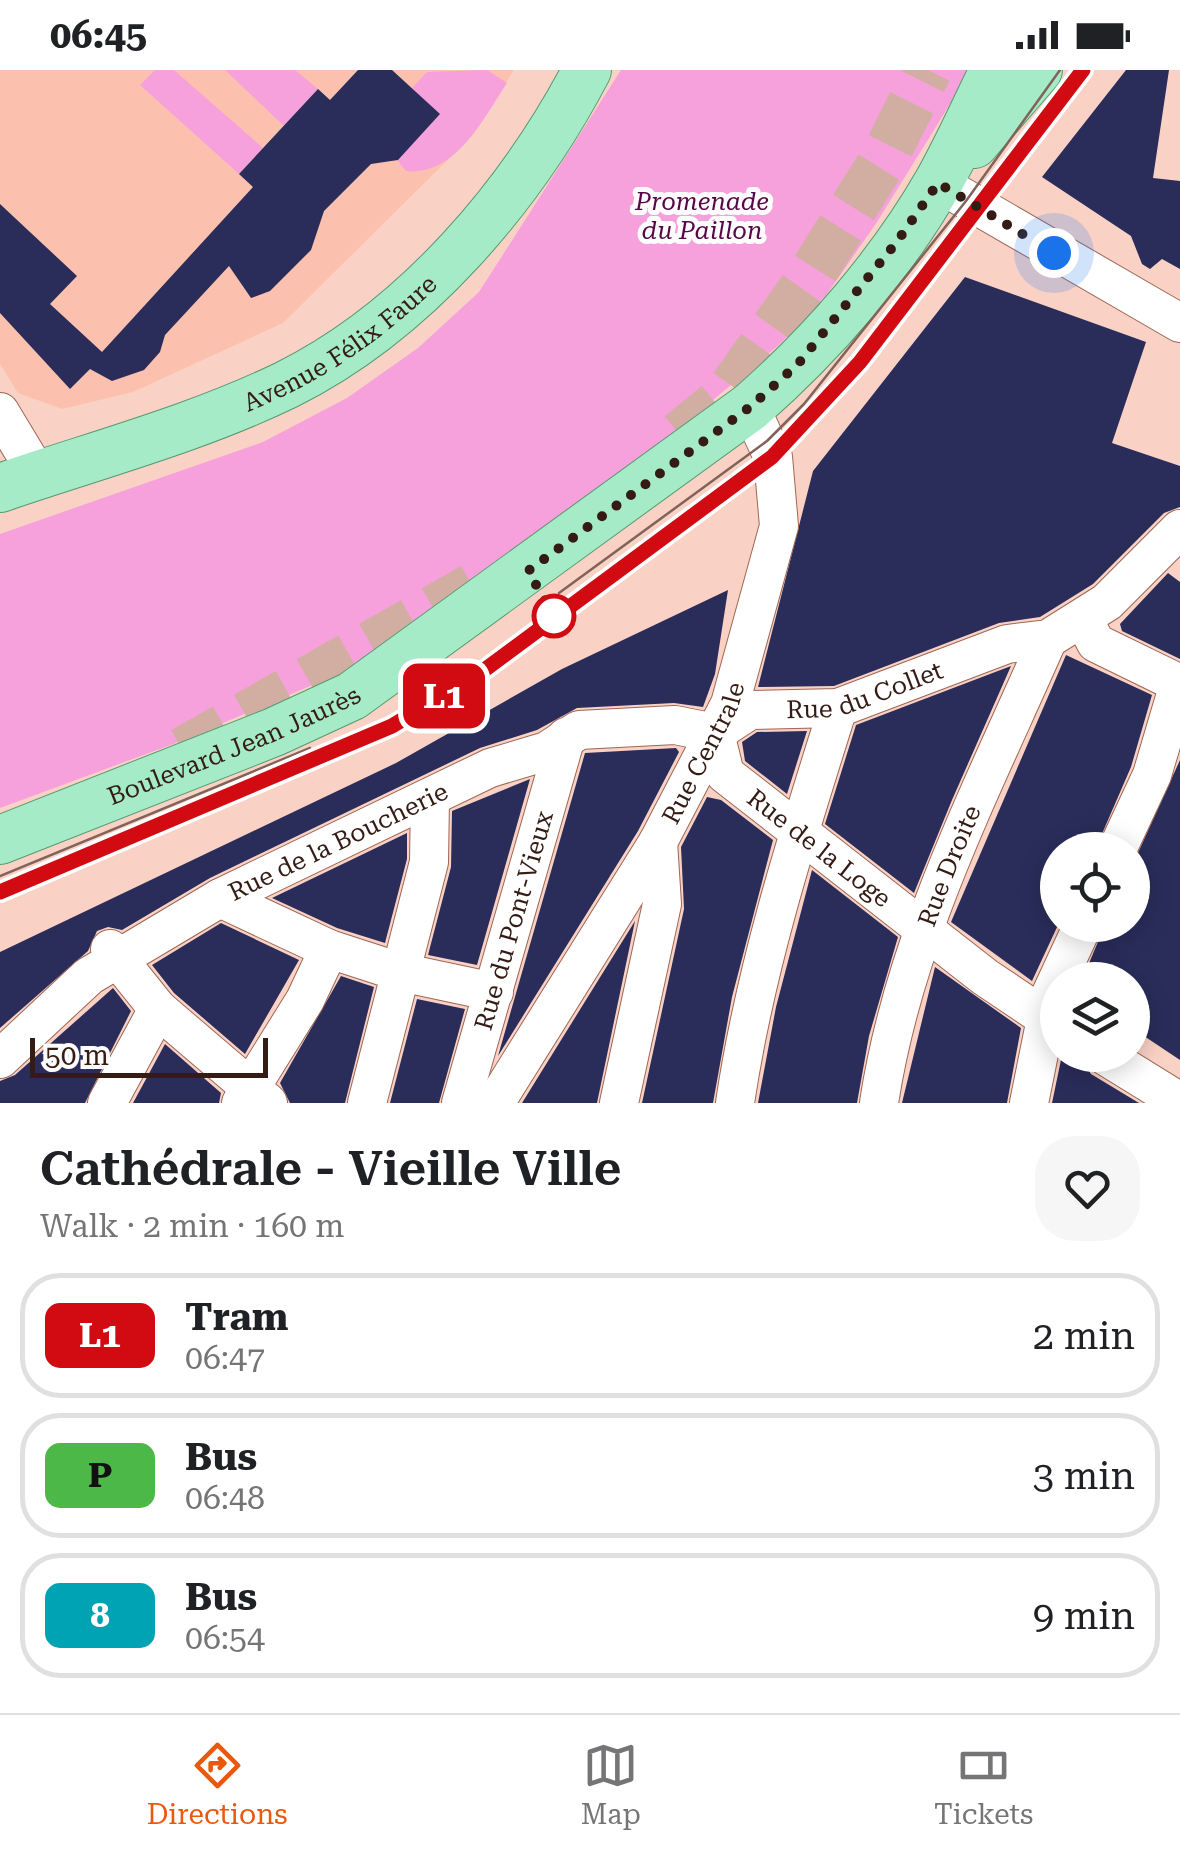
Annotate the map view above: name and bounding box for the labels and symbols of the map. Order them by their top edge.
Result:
park label: Promenade du Paillon [634,187,769,245]
your location [1029,228,1079,278]
street label: Avenue Félix Faure [239,269,442,417]
unlabelled marker [533,595,575,637]
street label: Rue du Collet [786,655,947,724]
line badge: L1 [399,664,489,728]
street label: Rue Centrale [656,679,750,828]
street label: Boulevard Jean Jaurès [103,680,366,811]
street label: Rue de la Boucherie [223,776,452,906]
street label: Rue de la Loge [742,783,897,913]
street label: Rue Droite [912,801,986,930]
street label: Rue du Pont-Vieux [468,807,559,1033]
scale bar [30,1033,268,1078]

